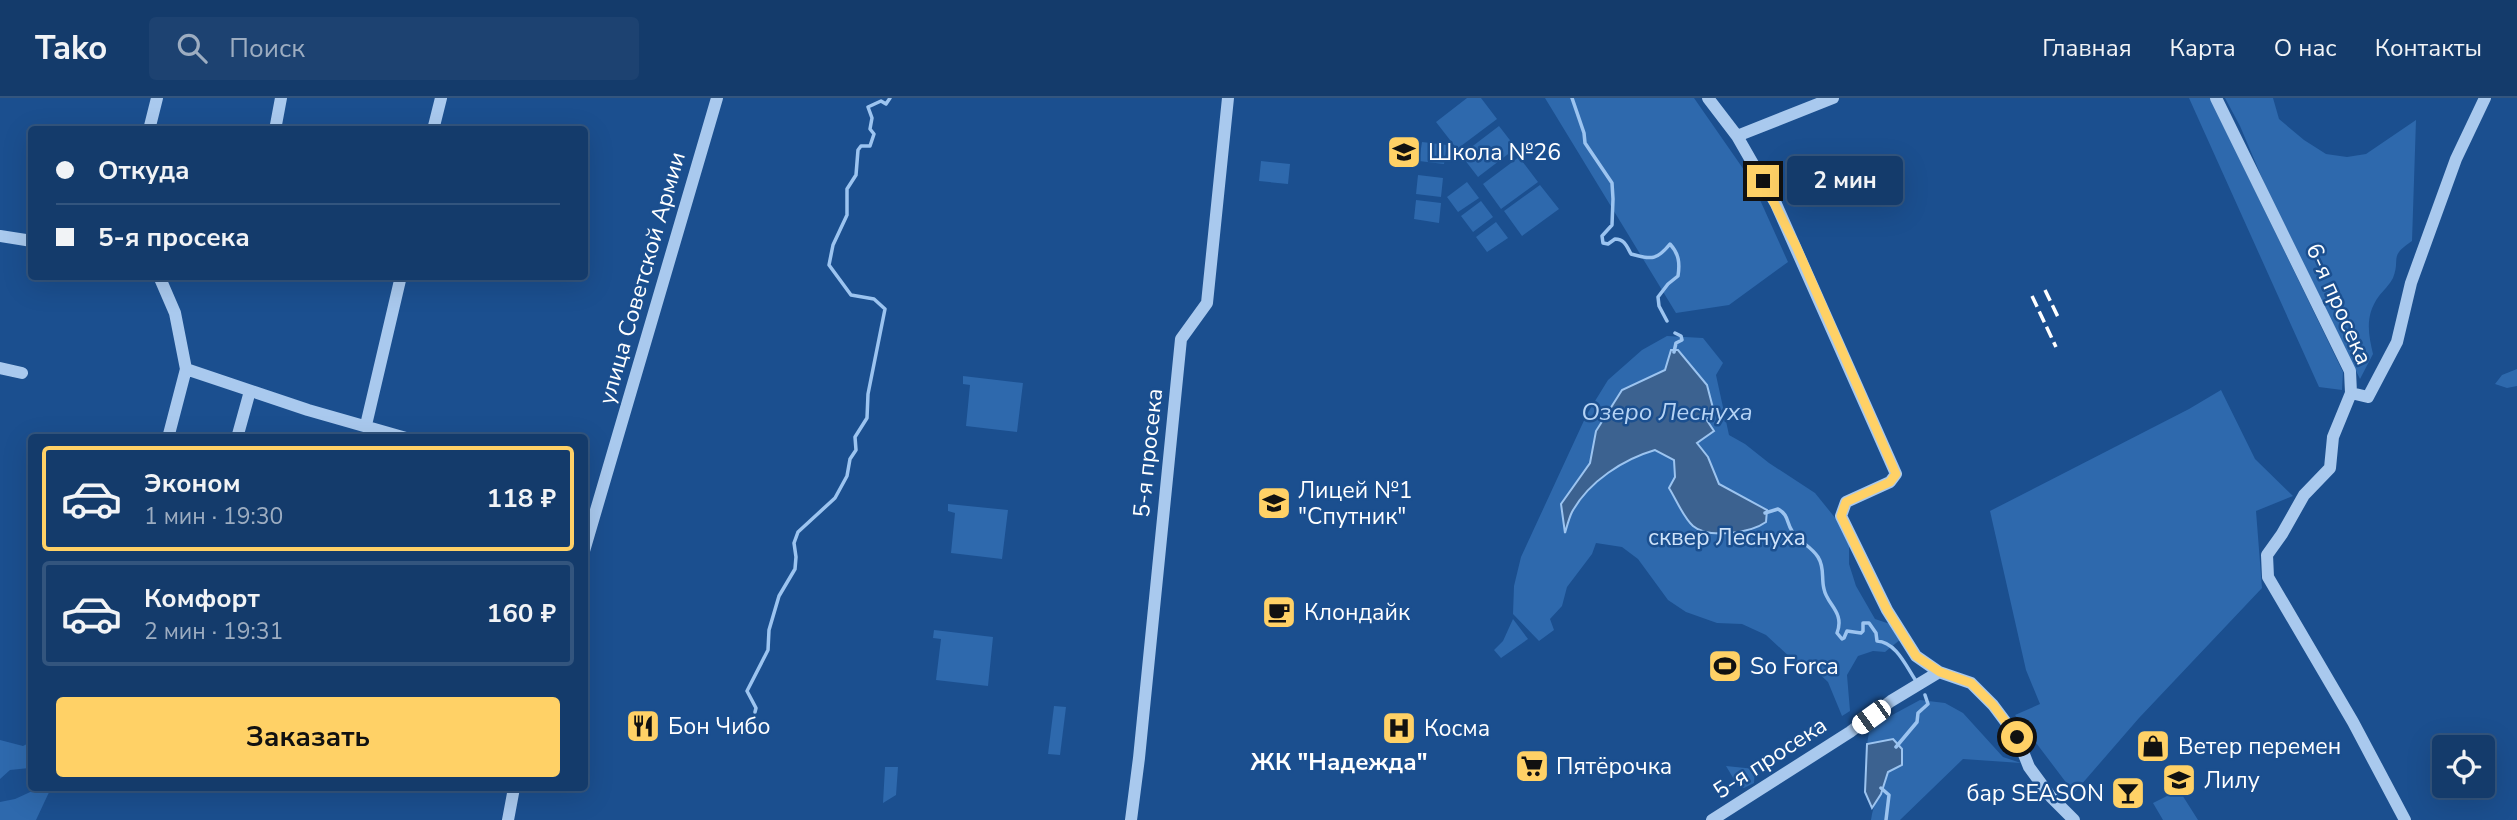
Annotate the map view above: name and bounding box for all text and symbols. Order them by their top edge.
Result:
search box [149,17,639,80]
text: Tako [35,26,107,71]
icon: search [173,29,211,67]
text: Поиск [229,31,305,66]
text: Главная [2042,32,2132,64]
text: Карта [2170,32,2236,64]
text: О нас [2274,32,2337,64]
text: Контакты [2375,32,2482,64]
school or university icon: Школа №26 [1385,133,1423,171]
place label: Школа №26 [1428,137,1561,168]
street label: улица Советской Армии [591,148,693,408]
text: Откуда [98,153,190,188]
callout: 2 мин [1788,156,1903,206]
route end [1747,165,1779,197]
text: 2 мин [1813,165,1877,196]
text: 5-я просека [98,220,250,255]
street label: 6-я просека [2298,238,2380,370]
street label: 5-я просека [1126,387,1170,519]
water label: Озеро Леснуха [1581,396,1753,428]
text: Эконом [144,466,241,501]
icon: car [60,467,123,530]
place label: Лицей №1 "Спутник" [1298,475,1413,532]
text: 118 ₽ [487,481,556,516]
school or university icon: Лицей №1 "Спутник" [1255,484,1293,522]
text: 1 мин · 19:30 [144,501,283,532]
park label: сквер Леснуха [1648,522,1806,553]
text: Комфорт [144,581,260,616]
icon: car [60,582,123,645]
cafe icon: Клондайк [1260,593,1298,631]
text: 160 ₽ [487,596,556,631]
place label: Клондайк [1304,597,1411,628]
text: 2 мин · 19:31 [144,616,283,647]
sports icon: So Forca [1706,647,1744,685]
place label: So Forca [1750,651,1839,682]
car [1848,696,1895,738]
button: Заказать [56,697,560,777]
restaurant icon: Бон Чибо [624,707,662,745]
hospital icon: Косма [1380,709,1418,747]
street label: 5-я просека [1707,710,1833,806]
place label: Бон Чибо [668,711,771,742]
place label: Косма [1424,713,1490,744]
route start [2001,721,2033,753]
shop icon: Ветер перемен [2134,727,2172,765]
place label: Ветер перемен [2178,731,2341,762]
map controls [2432,735,2495,798]
button: locate [2432,735,2495,798]
district label: ЖК "Надежда" [1251,746,1427,778]
supermarket icon: Пятёрочка [1513,747,1551,785]
place label: Пятёрочка [1556,751,1672,782]
school or university icon: Лилу [2160,761,2198,799]
place label: Лилу [2204,765,2260,796]
bar icon: бар SEASON [2109,774,2147,812]
place label: бар SEASON [1966,778,2104,809]

